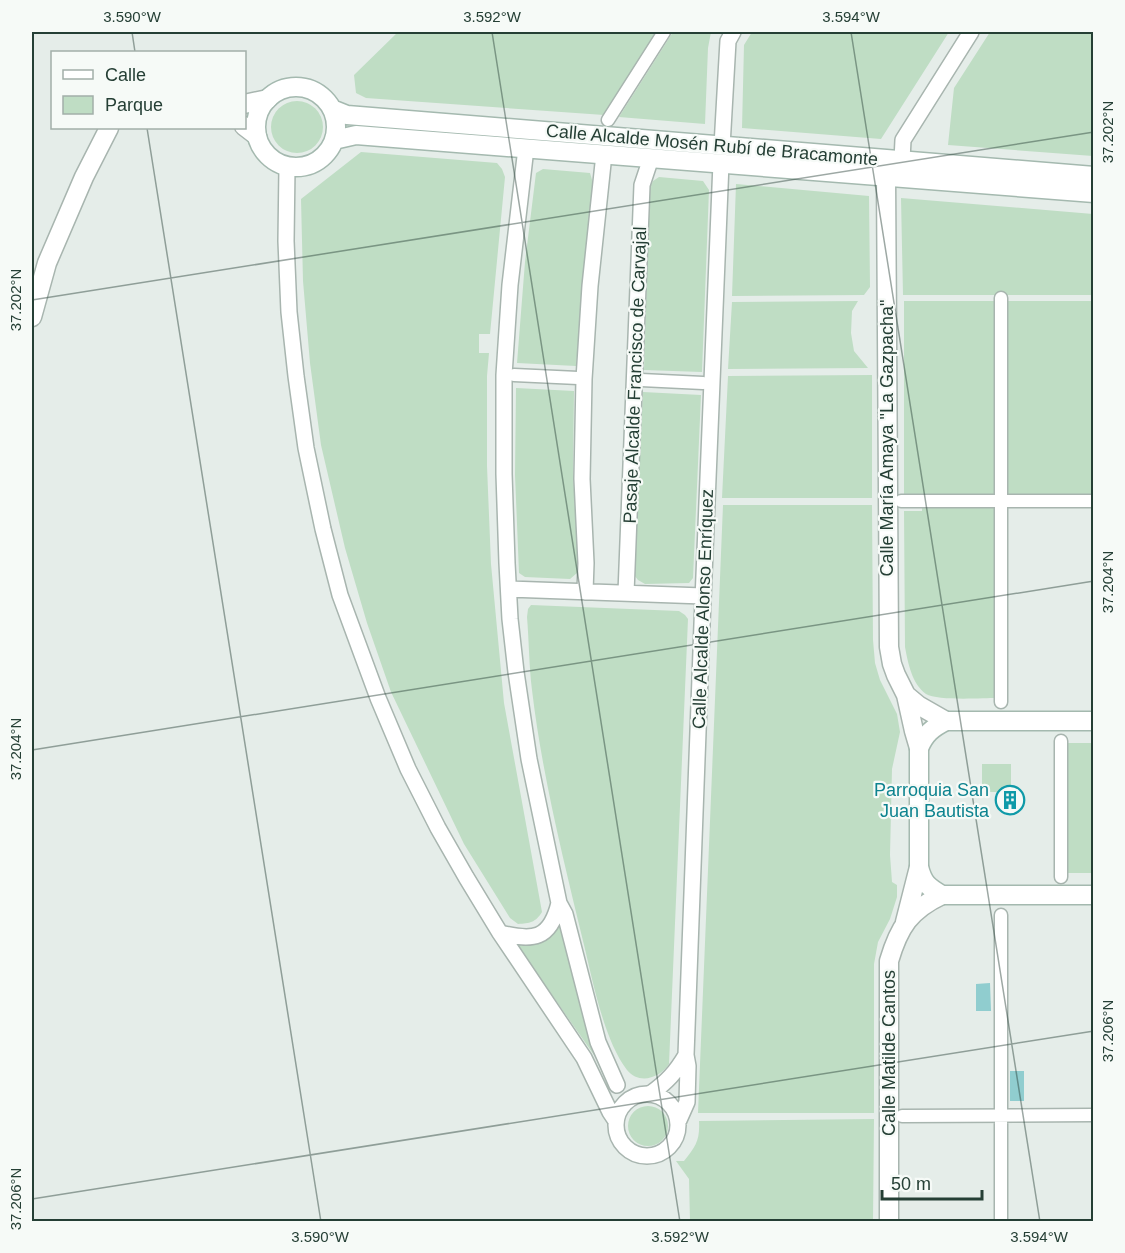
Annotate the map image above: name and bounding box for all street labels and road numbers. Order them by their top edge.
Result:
street label: Calle Alcalde Mosén Rubí de Bracamonte [545,121,879,169]
street label: Pasaje Alcalde Francisco de Carvajal [620,226,650,524]
street label: Calle María Amaya "La Gazpacha" [877,300,897,576]
street label: Calle Alcalde Alonso Enríquez [689,489,717,729]
street label: Calle Matilde Cantos [879,970,899,1136]

